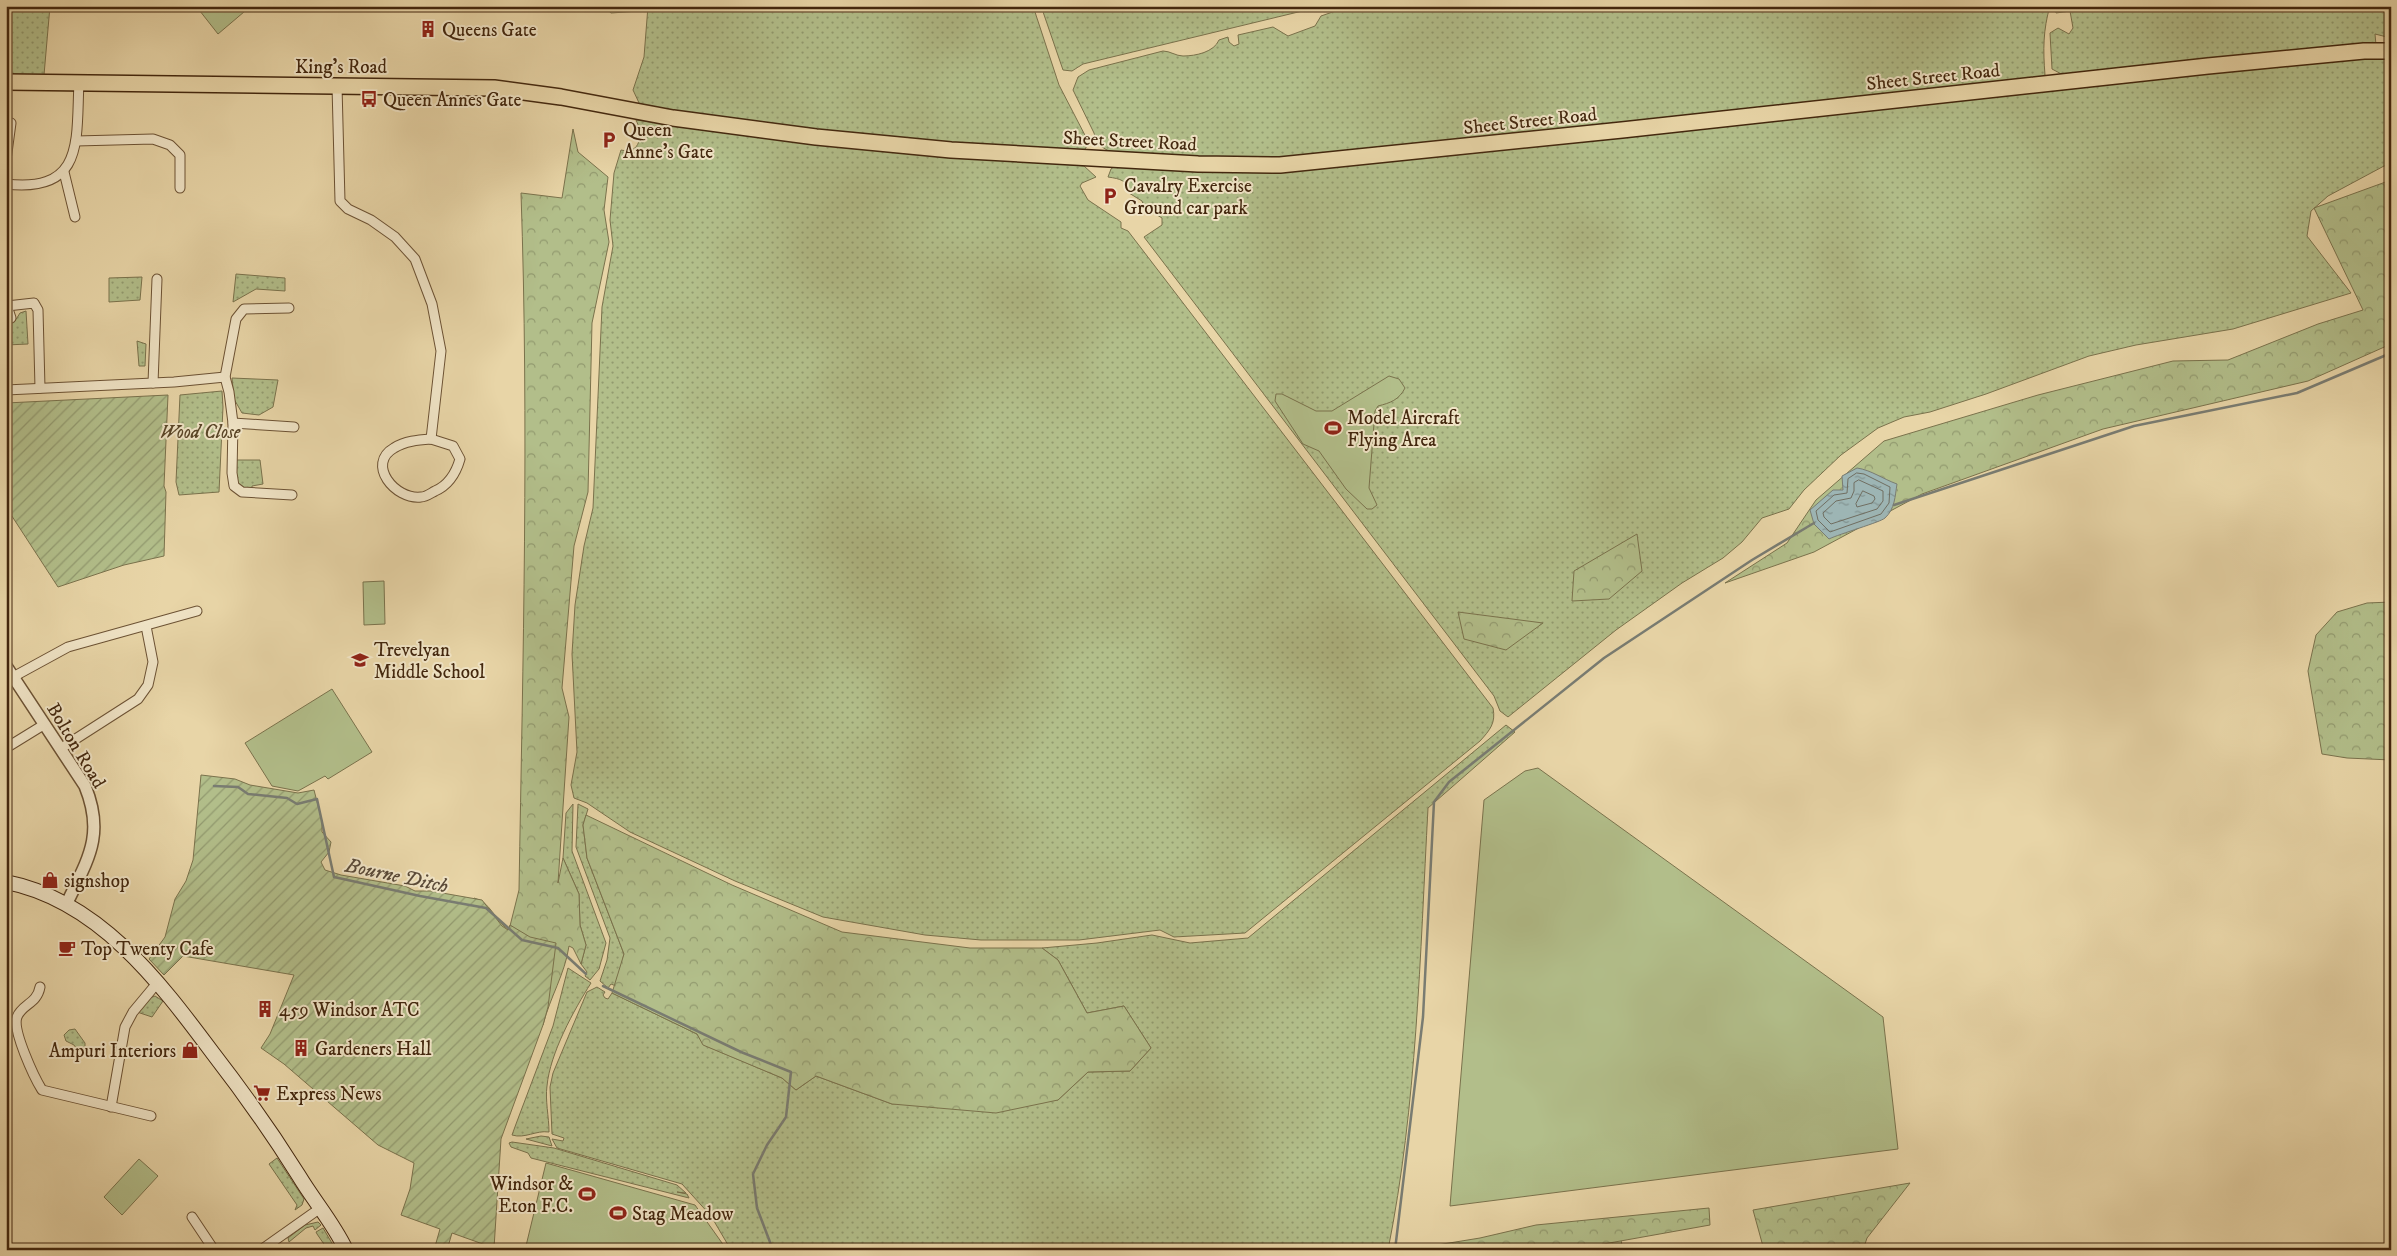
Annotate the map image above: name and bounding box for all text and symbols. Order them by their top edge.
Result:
building icon: Queens Gate [418,19,438,39]
place label: Queens Gate [442,19,537,42]
street label: King's Road [295,56,388,79]
street label: Sheet Street Road [1865,59,2002,96]
bus stop icon: Queen Annes Gate [359,89,379,109]
place label: Queen Annes Gate [383,89,522,112]
street label: Sheet Street Road [1462,103,1599,140]
place label: Queen Anne's Gate [623,119,713,164]
street label: Sheet Street Road [1062,127,1198,157]
parking icon: Queen Anne's Gate [599,130,619,150]
place label: Cavalry Exercise Ground car park [1124,175,1252,220]
parking icon: Cavalry Exercise Ground car park [1100,186,1120,206]
place label: Model Aircraft Flying Area [1347,407,1460,452]
sports icon: Model Aircraft Flying Area [1323,418,1343,438]
park label: Wood Close [160,421,241,444]
place label: Trevelyan Middle School [374,639,485,684]
school or university icon: Trevelyan Middle School [350,650,370,670]
street label: Bolton Road [41,699,110,793]
water label: Bourne Ditch [342,853,450,900]
shop icon: signshop [40,870,60,890]
place label: signshop [64,870,129,893]
cafe icon: Top Twenty Cafe [57,938,77,958]
place label: Top Twenty Cafe [81,938,214,961]
building icon: 459 Windsor ATC [255,999,275,1019]
place label: 459 Windsor ATC [279,999,420,1022]
building icon: Gardeners Hall [291,1038,311,1058]
place label: Gardeners Hall [315,1038,432,1061]
place label: Ampuri Interiors [49,1040,176,1063]
shop icon: Ampuri Interiors [180,1040,200,1060]
supermarket icon: Express News [252,1083,272,1103]
place label: Express News [276,1083,382,1106]
place label: Windsor & Eton F.C. [489,1173,573,1218]
sports icon: Windsor & Eton F.C. [577,1184,597,1204]
sports icon: Stag Meadow [608,1203,628,1223]
place label: Stag Meadow [632,1203,733,1226]

